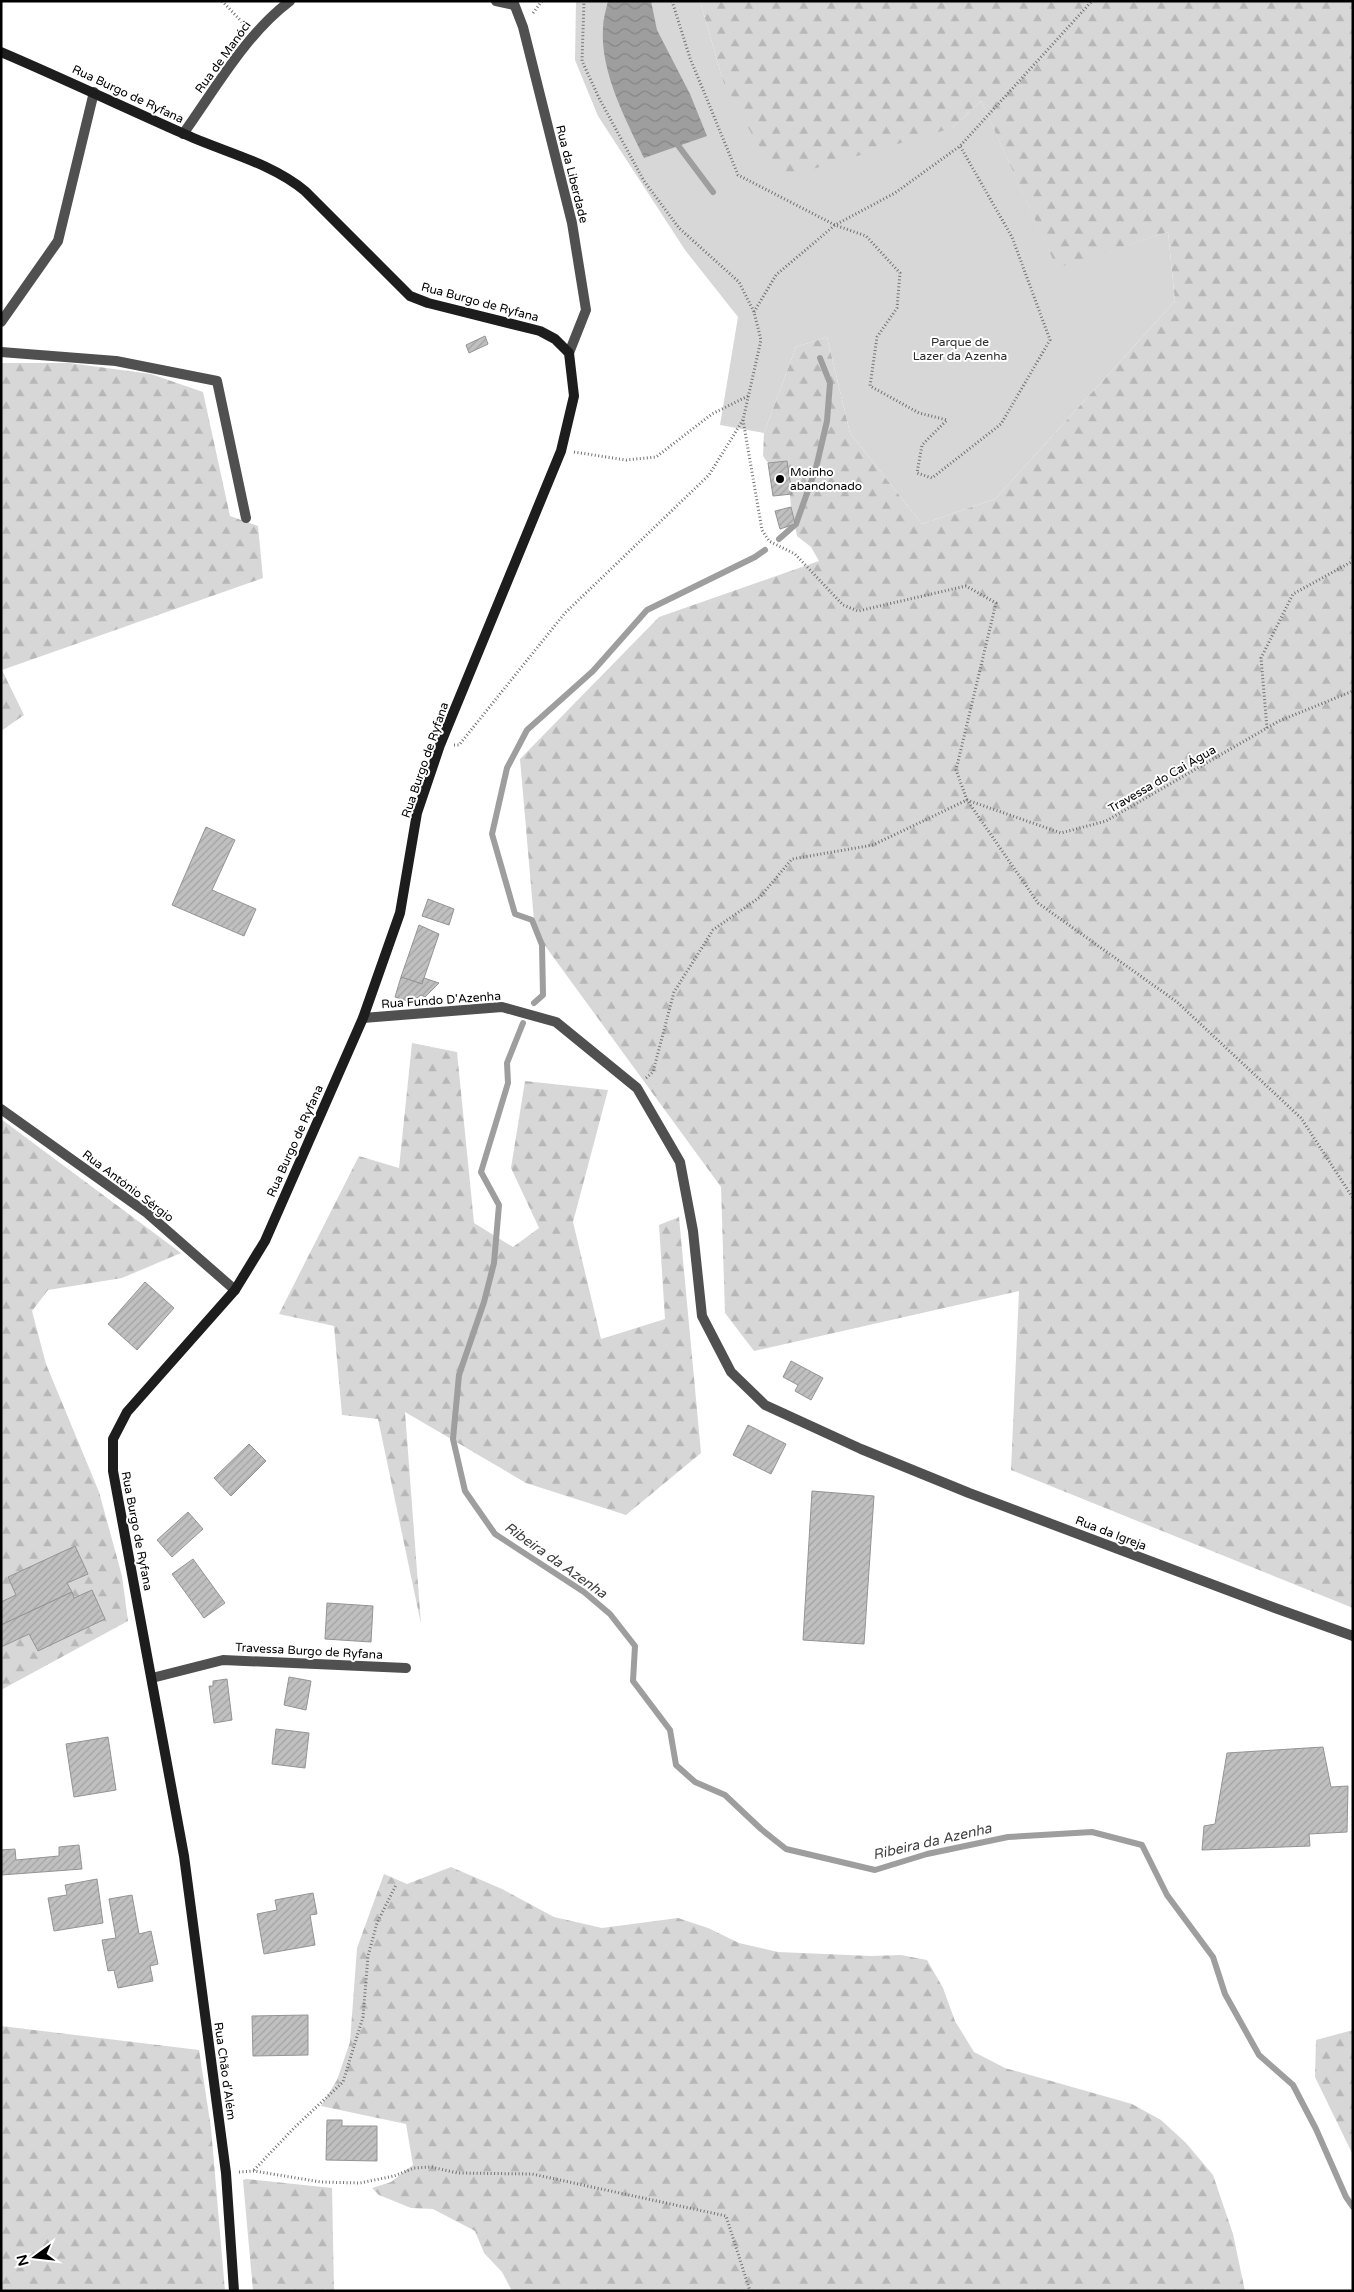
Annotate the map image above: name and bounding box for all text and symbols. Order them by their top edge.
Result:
street label: Rua de Manóci [192,18,254,96]
street label: Rua Burgo de Ryfana [70,62,186,126]
street label: Rua da Liberdade [553,124,591,225]
street label: Rua Burgo de Ryfana [420,280,540,324]
park label: Parque de Lazer da Azenha [913,335,1007,363]
place label: Moinho abandonado [790,465,862,493]
marker: Moinho abandonado [774,473,786,485]
street label: Rua Burgo de Ryfana [399,700,451,820]
street label: Travessa do Cai Água [1106,742,1218,816]
street label: Rua Fundo D'Azenha [381,989,501,1011]
street label: Rua Burgo de Ryfana [264,1083,326,1199]
street label: Rua António Sérgio [80,1147,176,1225]
street label: Rua Burgo de Ryfana [119,1470,155,1592]
street label: Rua da Igreja [1073,1513,1149,1553]
water label: Ribeira da Azenha [501,1519,611,1603]
street label: Travessa Burgo de Ryfana [235,1640,383,1662]
water label: Ribeira da Azenha [871,1819,994,1863]
street label: Rua Chão d'Além [211,2021,239,2121]
north arrow [10,2232,60,2282]
text: N [13,2253,33,2268]

